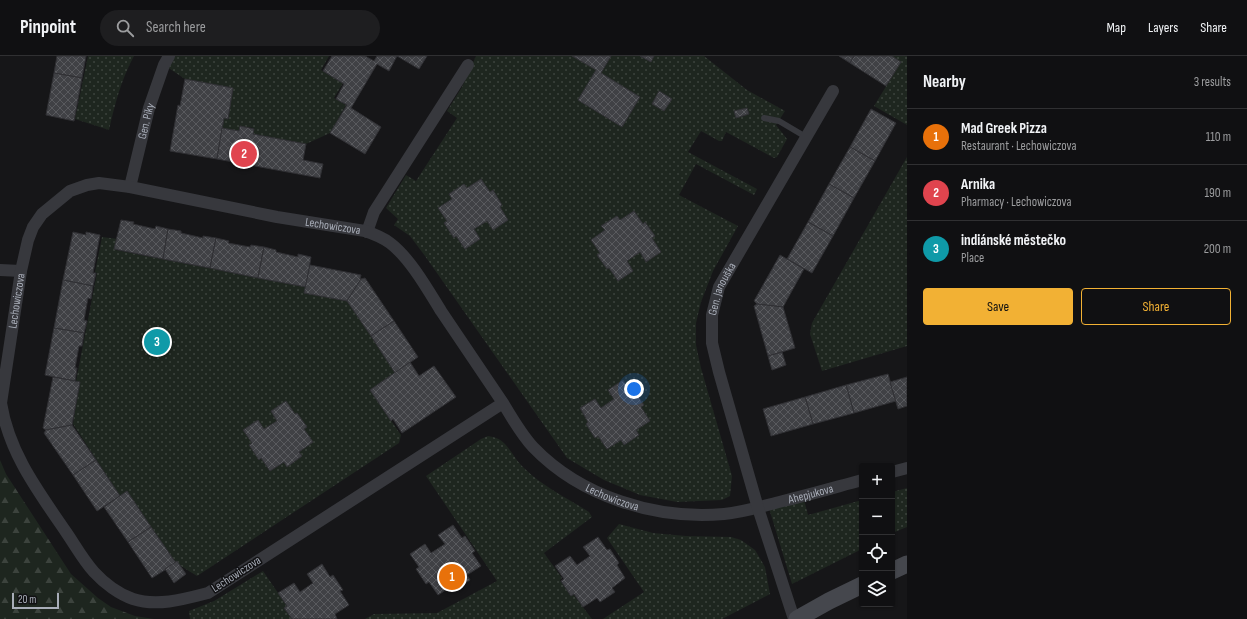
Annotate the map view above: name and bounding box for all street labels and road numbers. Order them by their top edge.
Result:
street label: Gen. Píky [135,101,158,141]
street label: Lechowiczova [304,215,362,238]
street label: Gen. Janouška [705,260,740,317]
street label: Lechowiczova [5,272,29,330]
street label: Lechowiczova [583,481,641,515]
street label: Ahepjukova [786,481,835,508]
street label: Lechowiczova [209,553,264,596]

